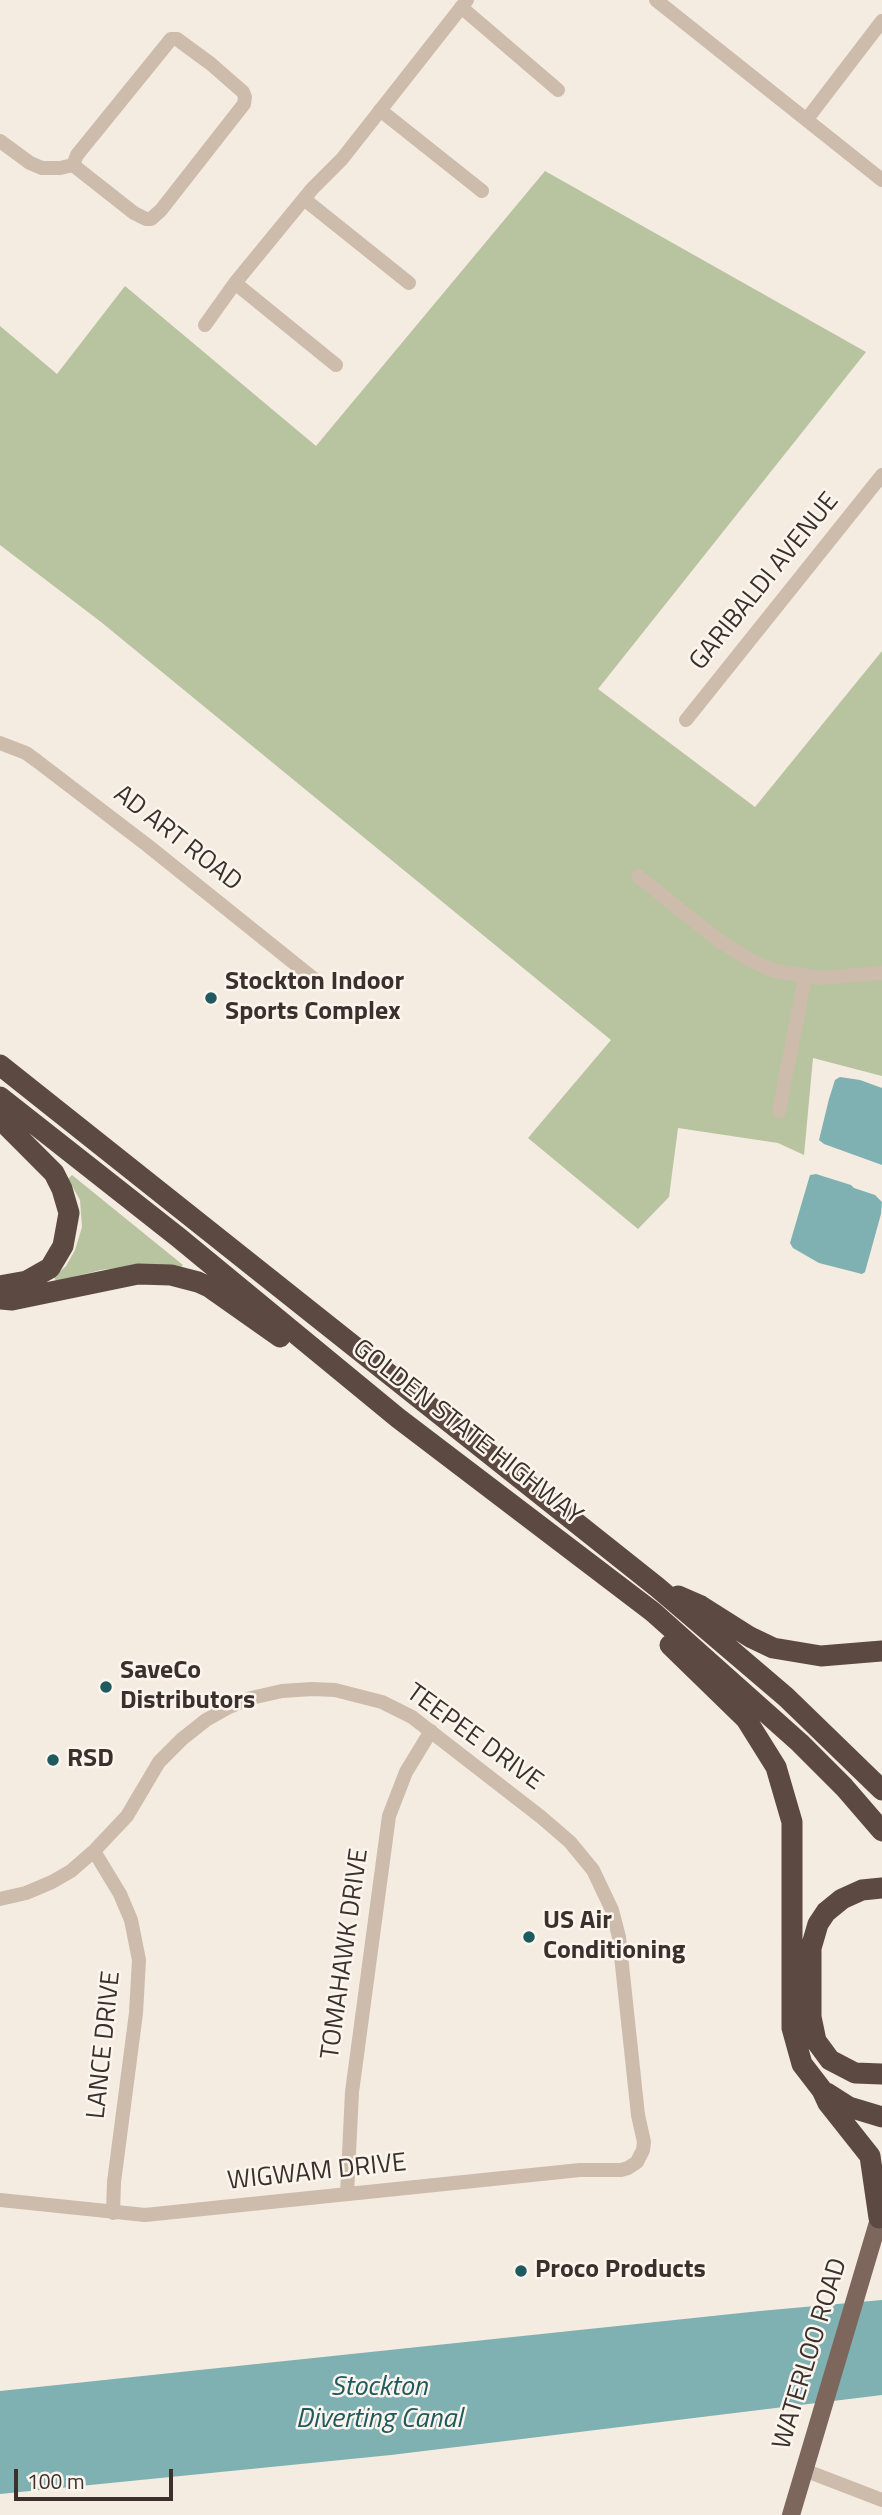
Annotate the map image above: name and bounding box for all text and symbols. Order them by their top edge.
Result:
street label: GARIBALDI AVENUE [684,487,846,677]
street label: AD ART ROAD [107,779,247,899]
place label: Stockton Indoor Sports Complex [225,967,404,1028]
marker: Stockton Indoor Sports Complex [203,990,219,1006]
street label: GOLDEN STATE HIGHWAY [346,1334,588,1532]
place label: SaveCo Distributors [120,1656,255,1718]
street label: TEEPEE DRIVE [400,1678,548,1798]
marker: SaveCo Distributors [98,1679,114,1695]
place label: RSD [67,1744,114,1776]
marker: RSD [45,1752,61,1768]
street label: TOMAHAWK DRIVE [316,1847,376,2061]
place label: US Air Conditioning [543,1906,685,1968]
marker: US Air Conditioning [521,1929,537,1945]
street label: LANCE DRIVE [82,1970,128,2120]
street label: WIGWAM DRIVE [226,2148,408,2198]
place label: Proco Products [535,2255,706,2287]
street label: WATERLOO ROAD [767,2255,855,2453]
marker: Proco Products [513,2263,529,2279]
water label: Stockton Diverting Canal [296,2371,462,2437]
scale bar [18,2456,177,2500]
text: 100 m [27,2465,84,2497]

